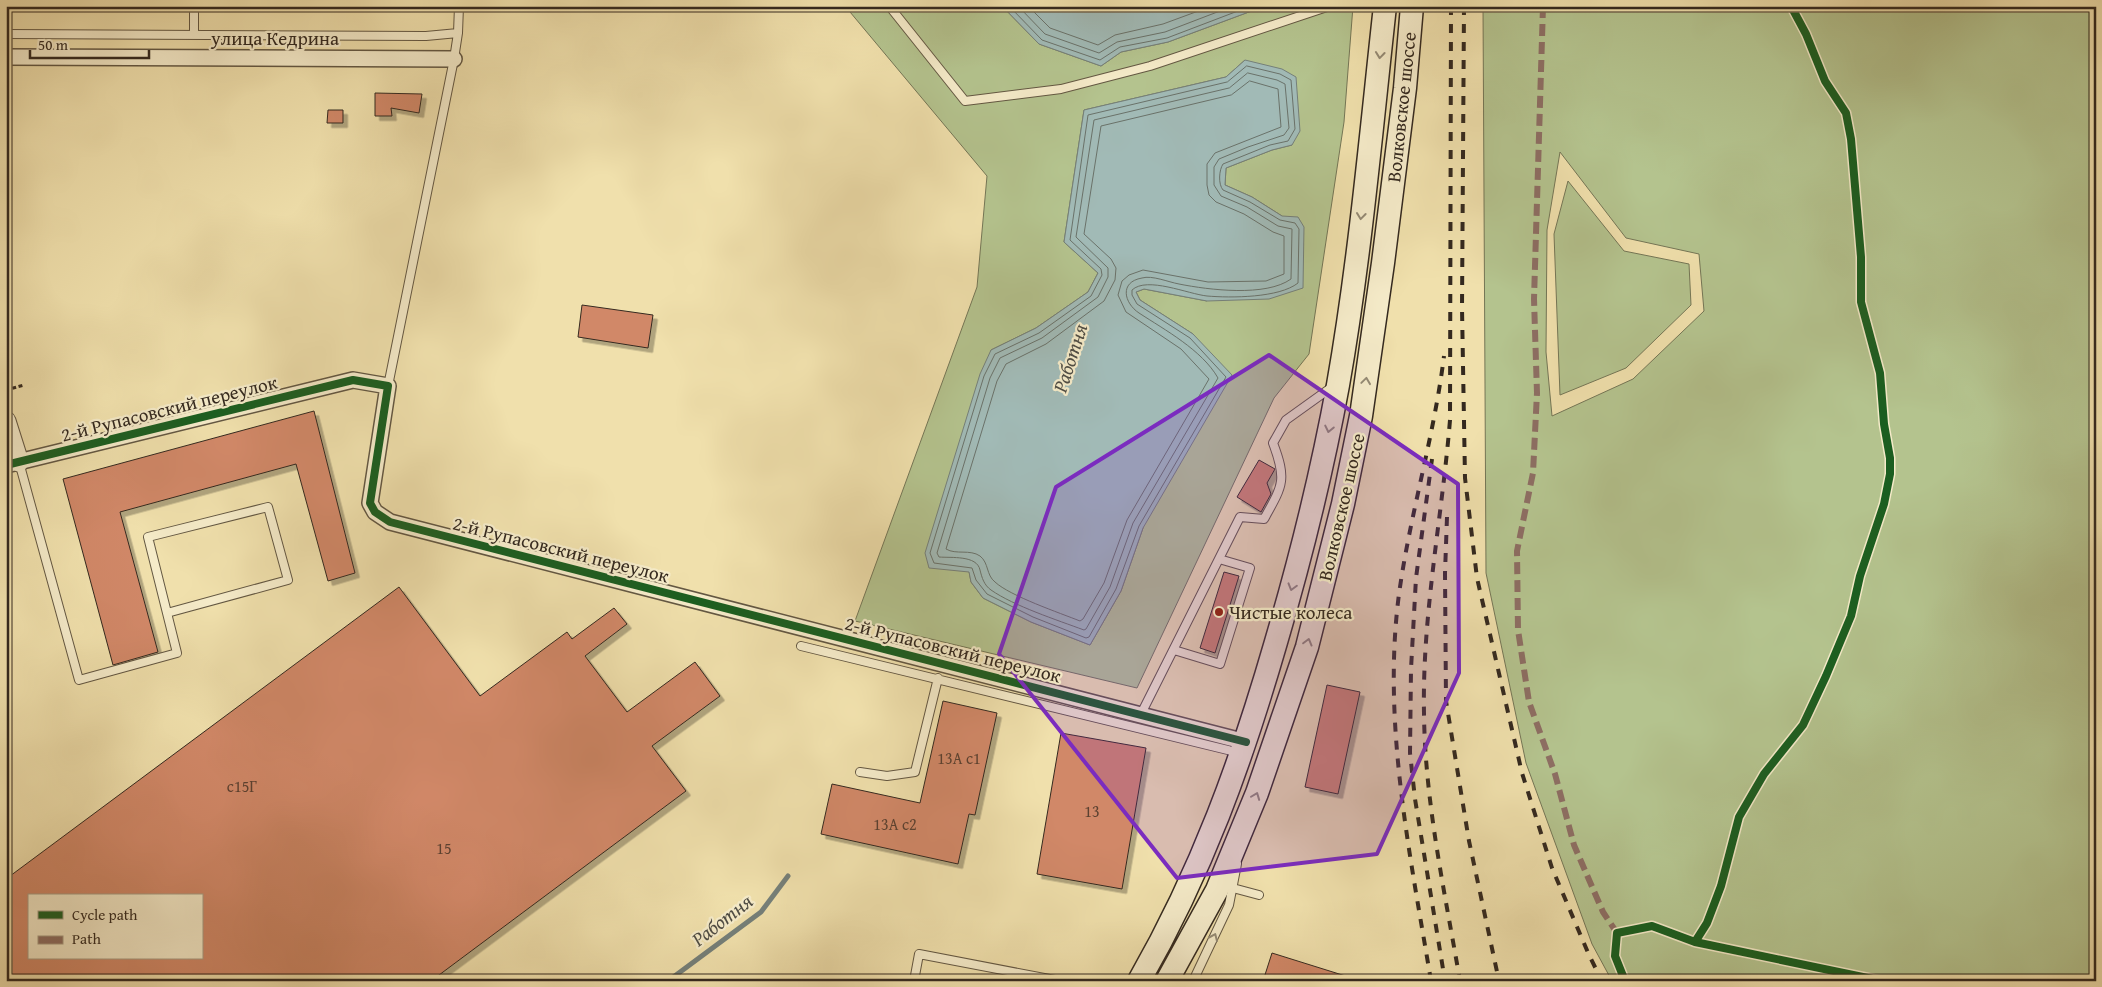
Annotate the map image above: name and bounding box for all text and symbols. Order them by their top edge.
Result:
street label: улица Кедрина [210,24,339,52]
scale bar [30,28,149,60]
street label: Волковское шоссе [1379,30,1423,183]
text: 50 m [38,34,69,55]
one-way arrow [1375,51,1386,59]
one-way arrow [1356,212,1367,220]
water label: Работня [1044,319,1094,397]
street label: 2-й Рупасовский переулок [58,368,280,448]
one-way arrow [1360,377,1371,385]
one-way arrow [1324,424,1335,433]
street label: Волковское шоссе [1310,430,1372,584]
street label: 2-й Рупасовский переулок [450,509,672,589]
one-way arrow [1287,582,1298,591]
place label: Чистые колеса [1229,598,1352,626]
marker: Чистые колеса [1213,606,1225,618]
street label: 2-й Рупасовский переулок [842,609,1064,689]
one-way arrow [1302,638,1313,647]
house number: 13А с1 [937,746,981,770]
house number: с15Г [227,774,257,798]
one-way arrow [1250,792,1260,801]
house number: 13 [1084,799,1100,823]
house number: 13А с2 [873,812,917,836]
house number: 15 [436,836,452,860]
water label: Работня [684,886,759,953]
legend [28,894,202,960]
text: Cycle path [72,904,138,925]
text: Path [72,928,101,949]
one-way arrow [1208,933,1219,942]

